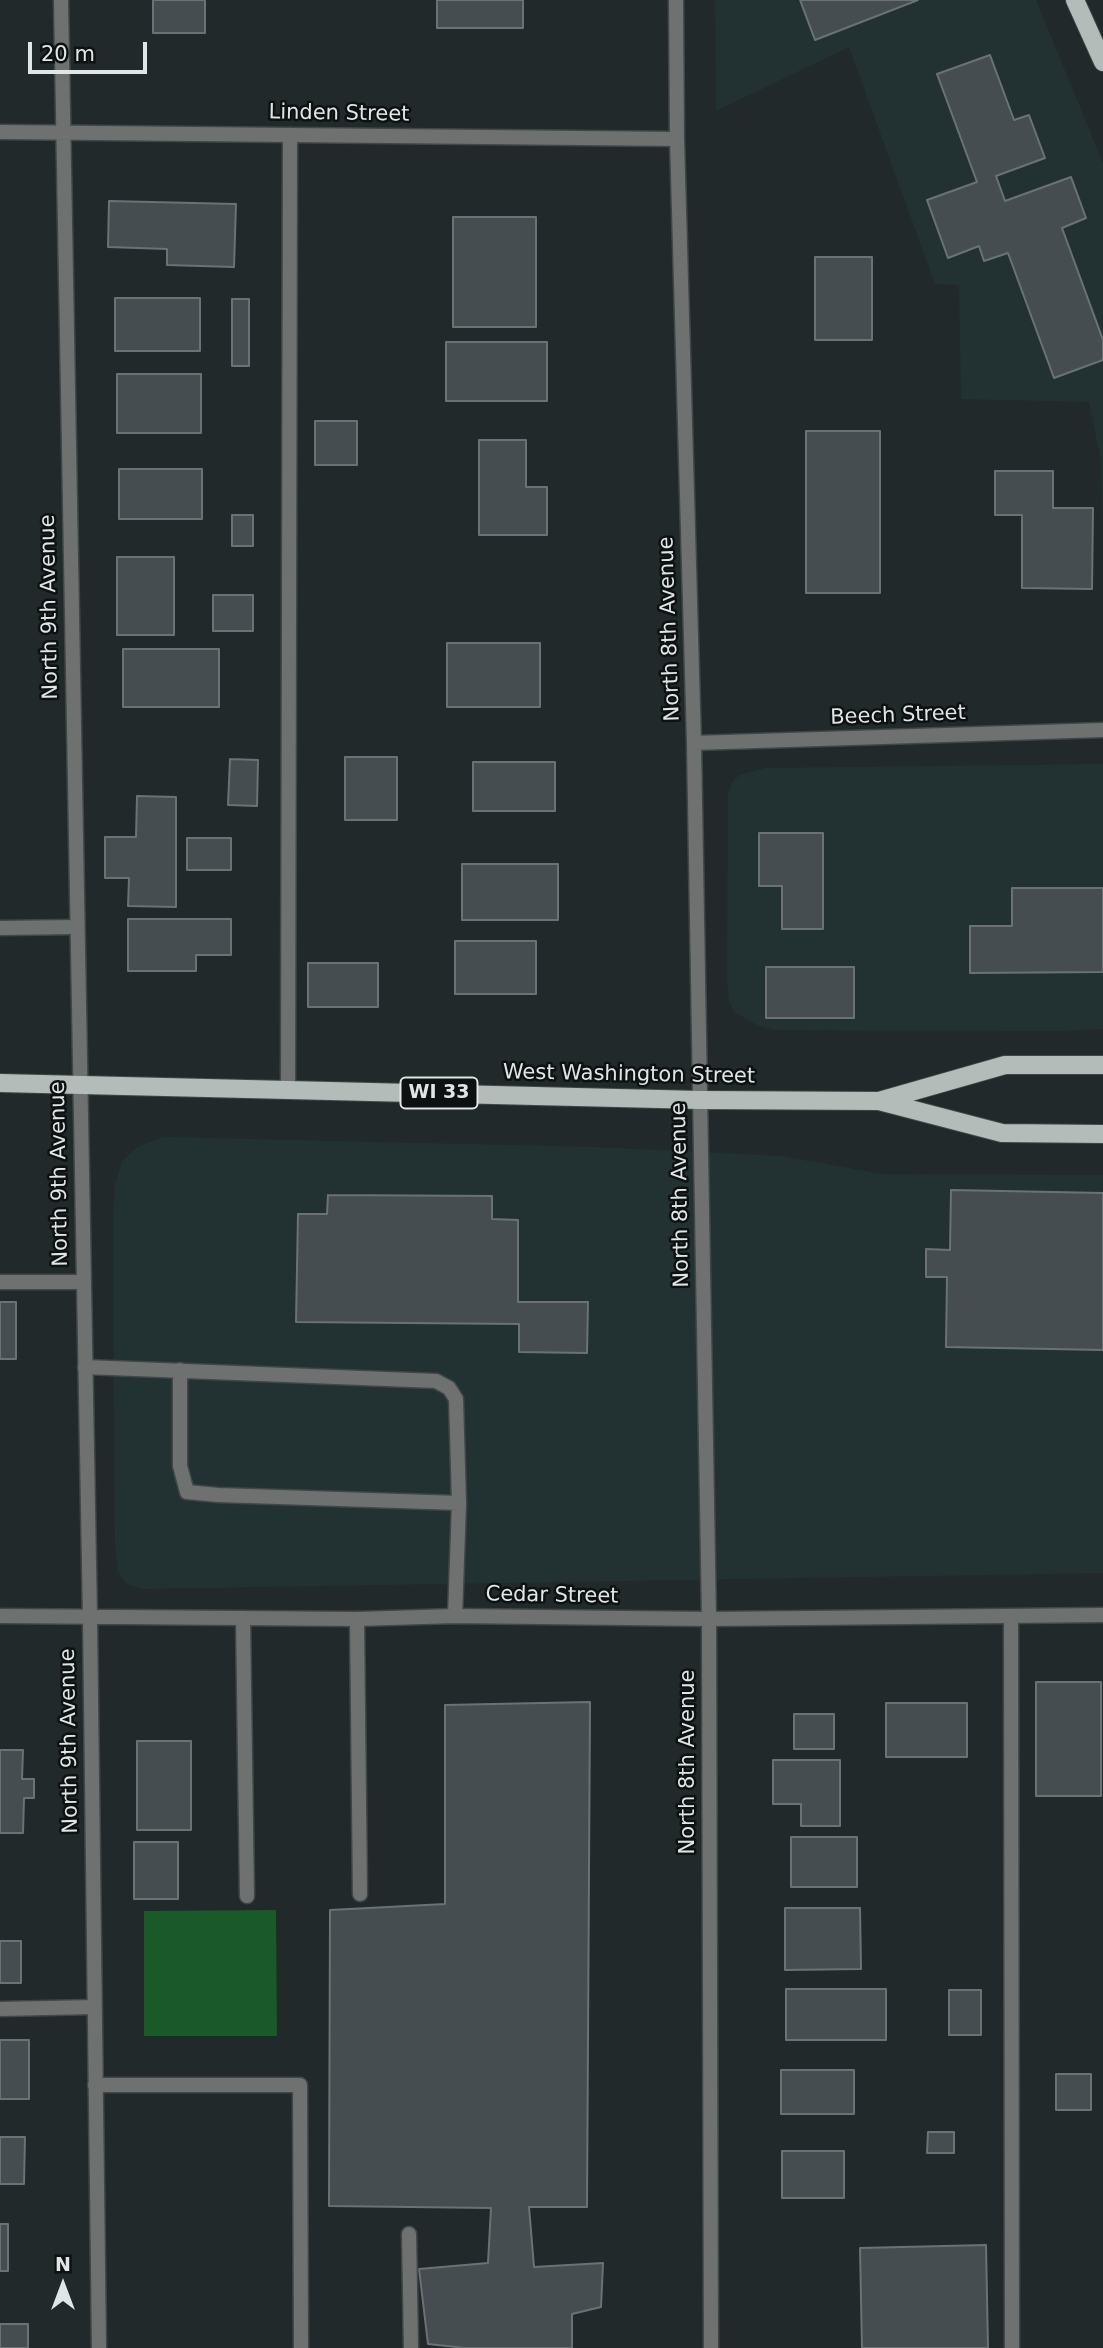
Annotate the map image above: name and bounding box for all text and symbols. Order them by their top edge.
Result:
scale bar [32,28,150,72]
text: 20 m [41,42,95,66]
street label: Linden Street [268,100,410,128]
street label: North 9th Avenue [36,514,64,700]
street label: North 8th Avenue [654,536,686,722]
street label: Beech Street [830,701,966,731]
street label: West Washington Street [503,1060,755,1090]
road number: WI 33 [400,1078,478,1108]
street label: North 9th Avenue [46,1081,74,1267]
street label: North 8th Avenue [667,1102,695,1288]
street label: Cedar Street [485,1582,619,1610]
street label: North 9th Avenue [56,1648,84,1834]
street label: North 8th Avenue [676,1669,702,1855]
north arrow [28,2250,98,2320]
text: N [55,2253,71,2275]

